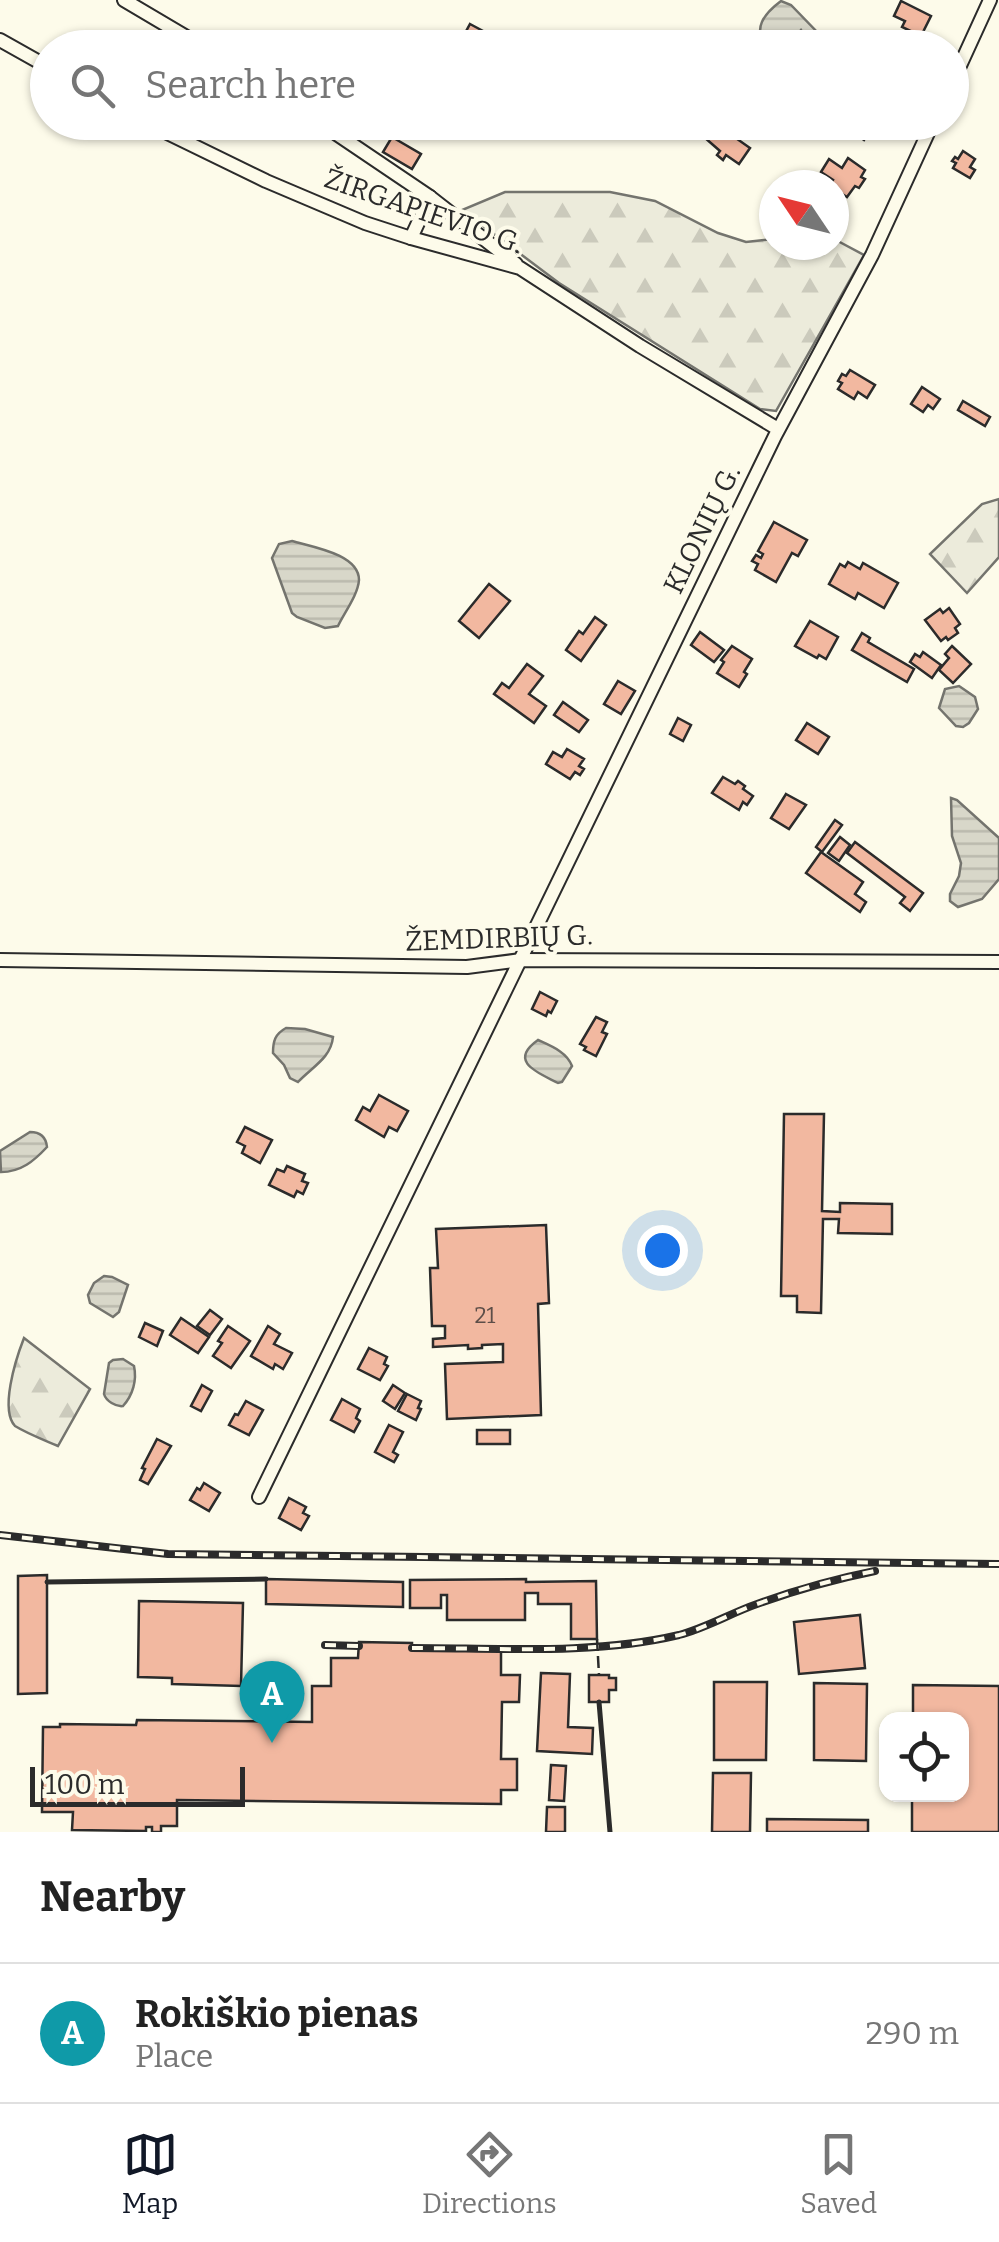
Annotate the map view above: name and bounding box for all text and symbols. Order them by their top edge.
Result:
search box [30,30,969,140]
icon: search [65,58,120,113]
text: Search here [145,62,356,108]
street label: ŽIRGAPIEVIO G. [320,162,528,260]
north arrow [759,170,849,260]
street label: KLONIŲ G. [657,459,747,599]
street label: ŽEMDIRBIŲ G. [405,918,593,958]
your location [637,1225,688,1276]
house number: 21 [475,1302,496,1329]
pin: A [240,1660,304,1743]
map controls [879,1712,969,1802]
button: locate [879,1712,969,1802]
scale bar [30,1762,245,1806]
text: 100 m [45,1768,125,1801]
text: Nearby [40,1872,185,1922]
text: Rokiškio pienas [135,1991,418,2037]
text: A [61,2014,84,2052]
text: 290 m [865,2014,959,2052]
text: Place [135,2037,213,2075]
tab: Map [122,2127,178,2220]
tab: Directions [422,2127,557,2220]
tab: Saved [800,2127,877,2220]

